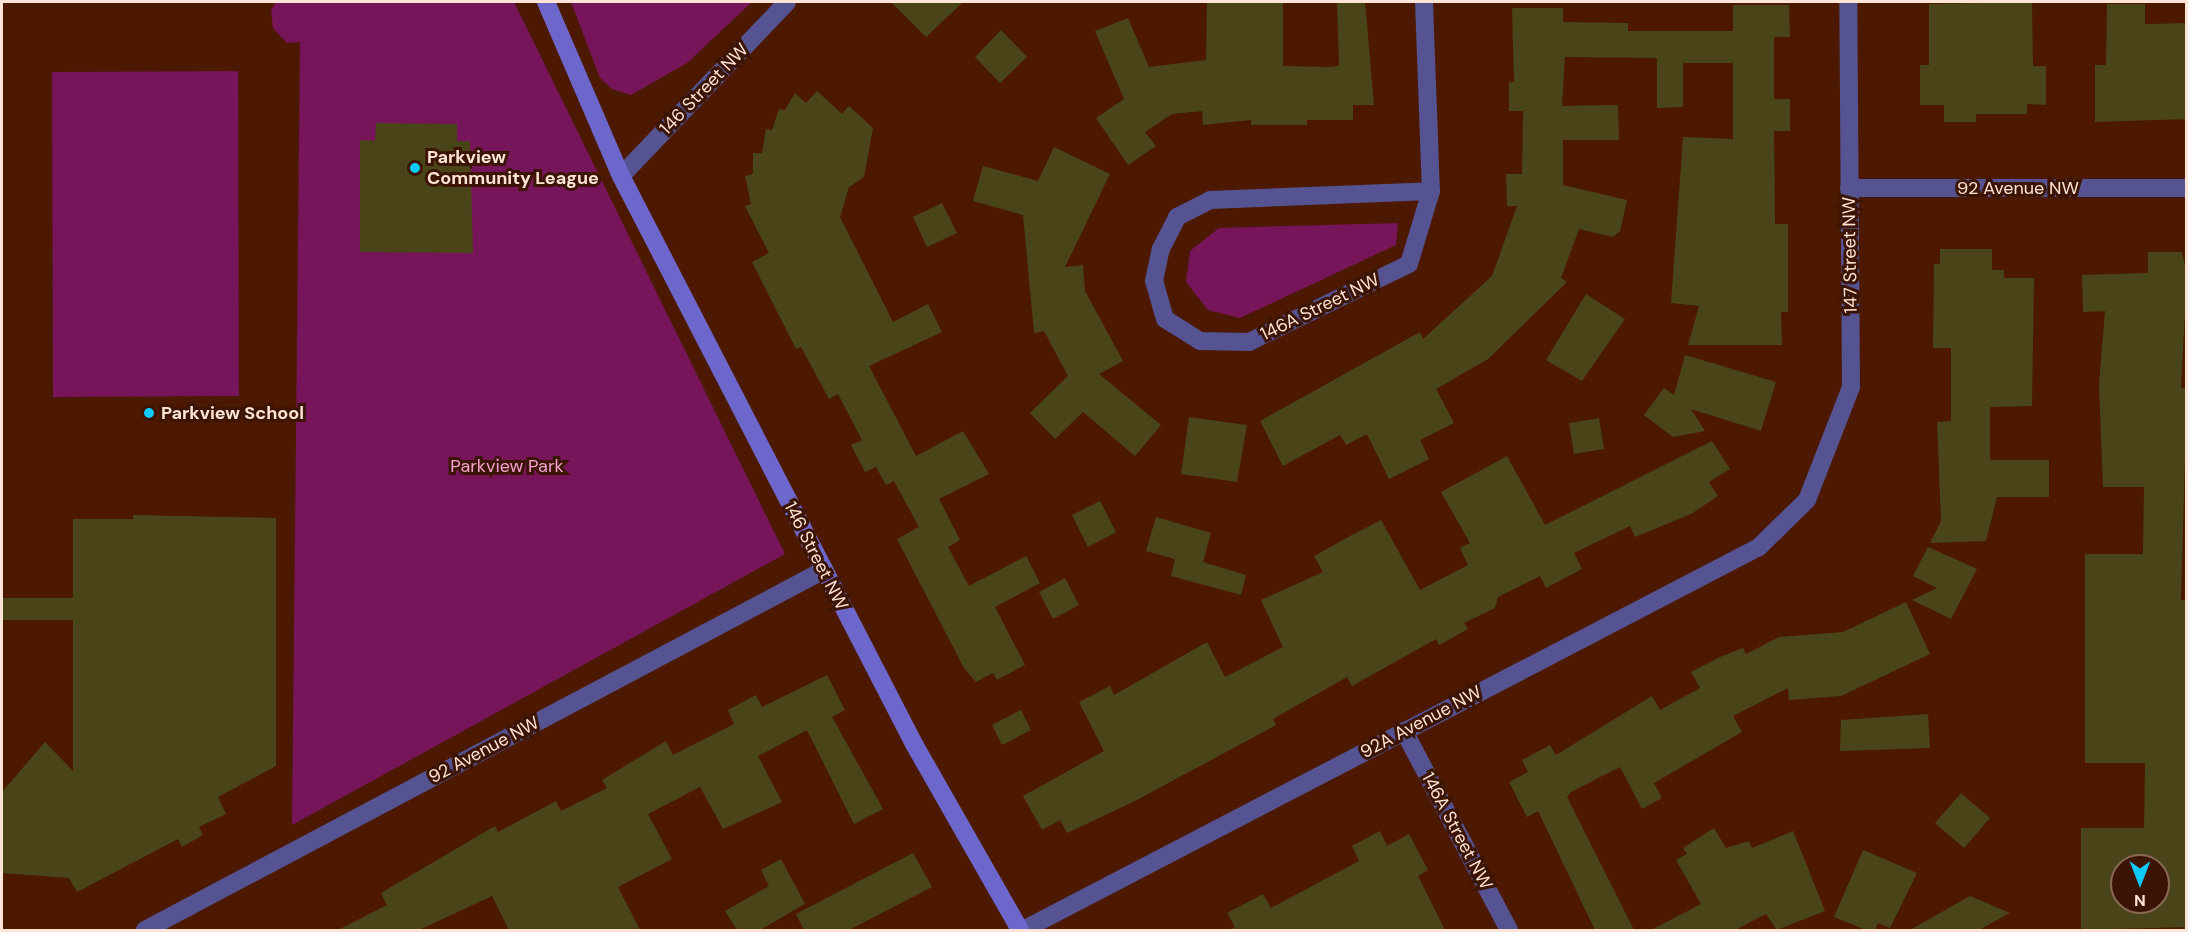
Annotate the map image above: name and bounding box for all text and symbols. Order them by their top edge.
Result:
street label: 146 Street NW [655,39,753,139]
place label: Parkview Community League [427,147,599,190]
marker: Parkview Community League [408,161,422,175]
street label: 92 Avenue NW [1957,177,2079,199]
street label: 147 Street NW [1838,197,1862,313]
street label: 146A Street NW [1257,269,1383,345]
place label: Parkview School [161,402,304,424]
marker: Parkview School [142,406,156,420]
park label: Parkview Park [450,455,564,477]
street label: 146 Street NW [780,498,852,614]
street label: 92A Avenue NW [1357,681,1485,763]
street label: 92 Avenue NW [425,712,543,788]
street label: 146A Street NW [1417,769,1497,893]
north arrow [2110,854,2170,914]
text: N [2134,890,2146,911]

